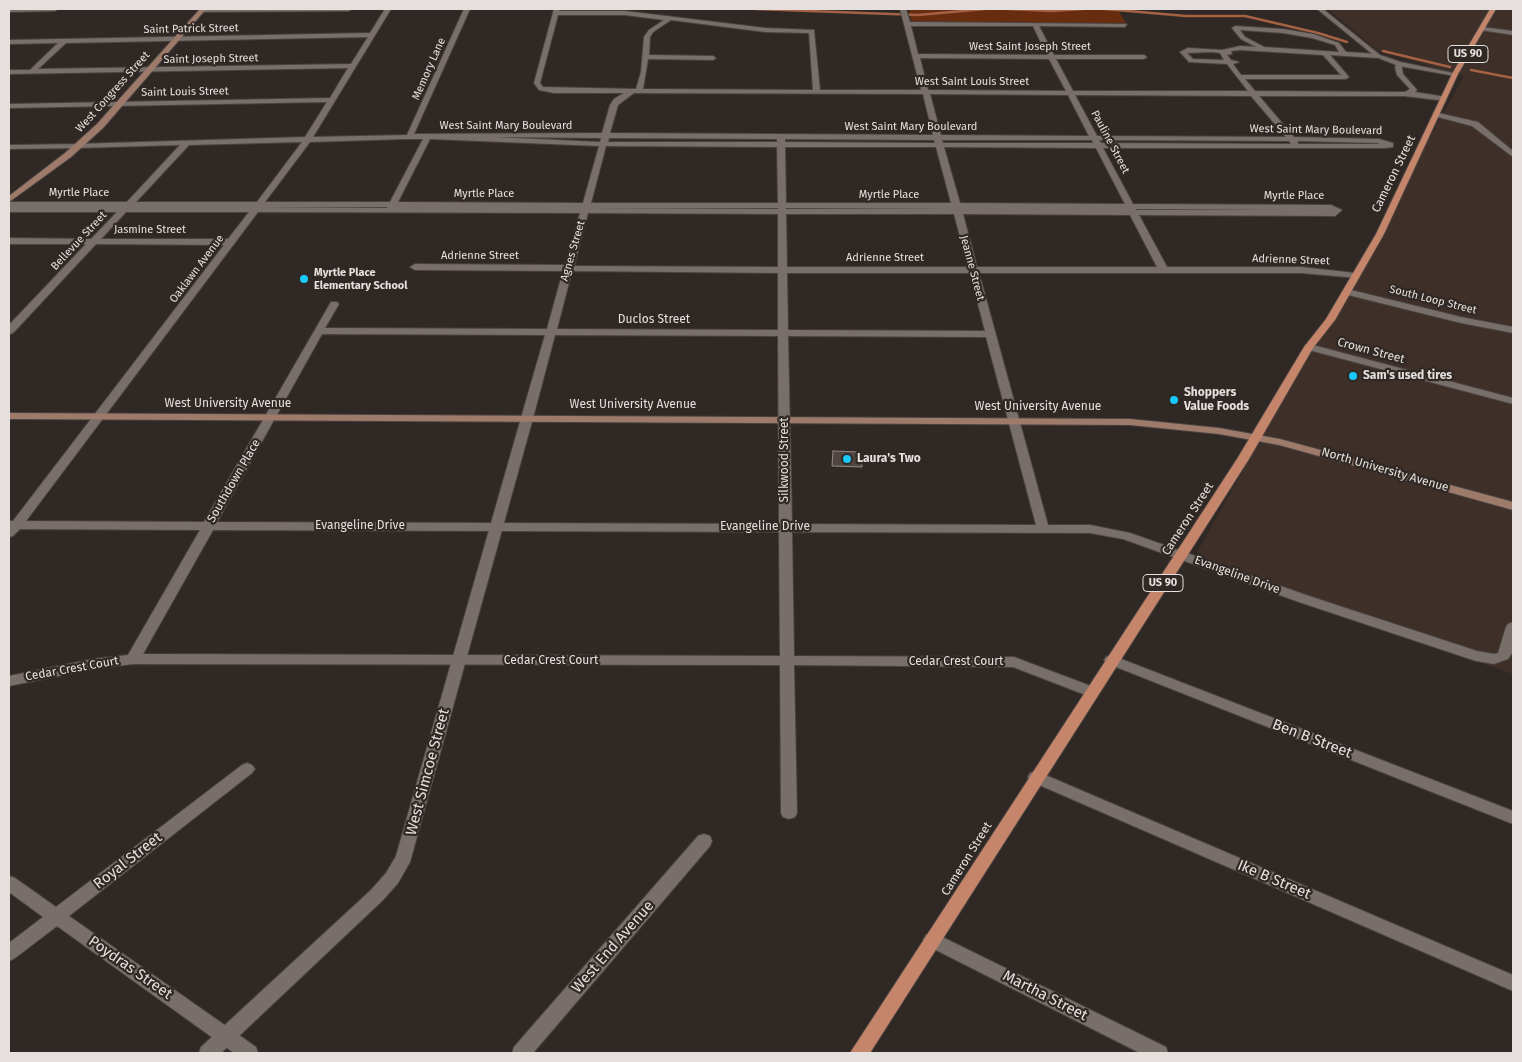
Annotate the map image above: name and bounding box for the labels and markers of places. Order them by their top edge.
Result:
place label: Myrtle Place Elementary School [314,266,408,292]
marker: Myrtle Place Elementary School [298,273,310,285]
place label: Sam's used tires [1363,369,1452,383]
marker: Sam's used tires [1347,370,1359,382]
place label: Shoppers Value Foods [1184,386,1249,414]
marker: Shoppers Value Foods [1168,394,1180,406]
place label: Laura's Two [857,452,921,466]
marker: Laura's Two [841,453,853,465]

